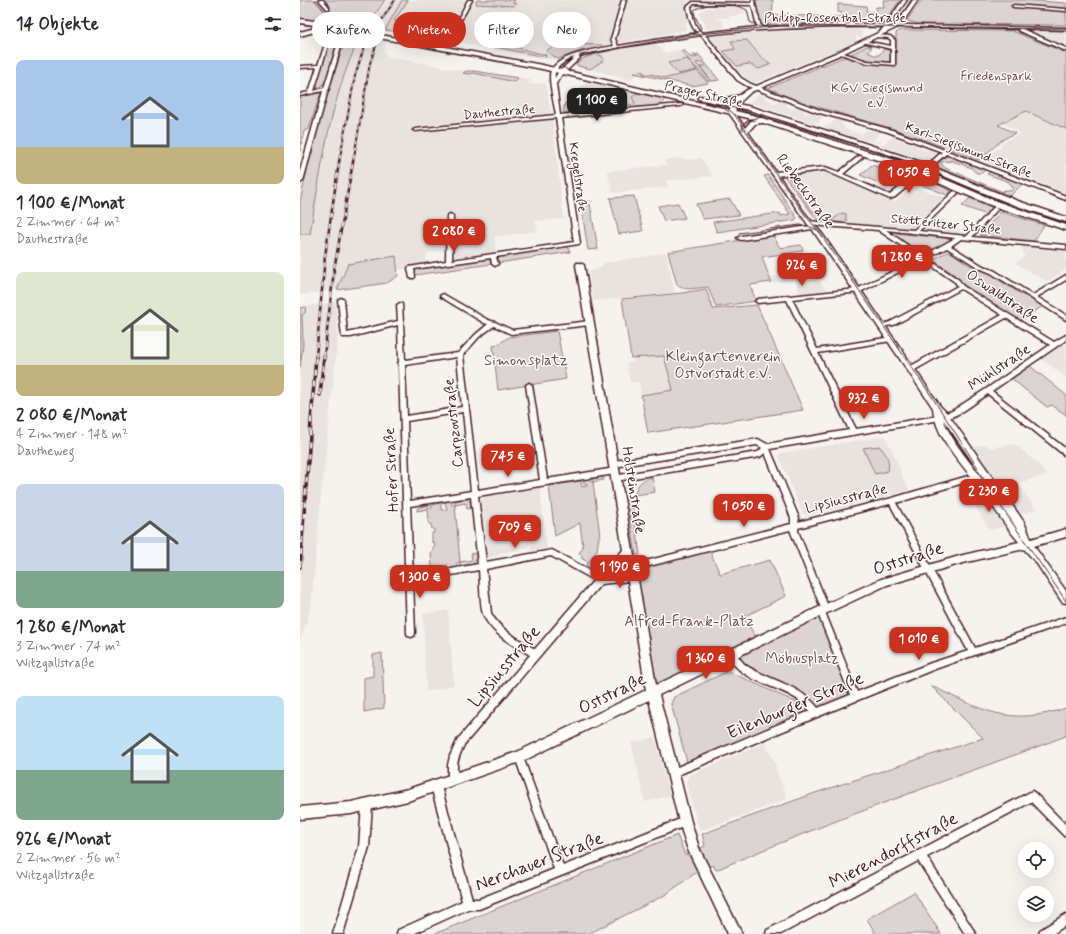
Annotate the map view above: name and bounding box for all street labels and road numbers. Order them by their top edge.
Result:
street label: Philipp-Rosenthal-Straße [764,10,906,27]
street label: Prager Straße [663,77,744,113]
street label: Dauthestraße [462,101,536,124]
street label: Karl-Siegismund-Straße [902,118,1034,184]
street label: Kregelstraße [563,141,591,213]
street label: Riebeckstraße [771,150,839,233]
street label: Stötteritzer Straße [890,210,1002,239]
street label: Oswaldstraße [962,265,1043,329]
street label: Mühlstraße [964,340,1035,396]
street label: Carpzovstraße [439,377,469,469]
street label: Hofer Straße [380,427,404,513]
street label: Holsteinstraße [616,445,650,535]
street label: Lipsiusstraße [803,479,889,519]
street label: Oststraße [870,536,947,582]
street label: Lipsiusstraße [463,620,546,713]
street label: Eilenburger Straße [723,666,868,747]
street label: Oststraße [575,667,650,721]
street label: Mierendorffstraße [825,807,962,895]
street label: Nerchauer Straße [472,826,607,897]

